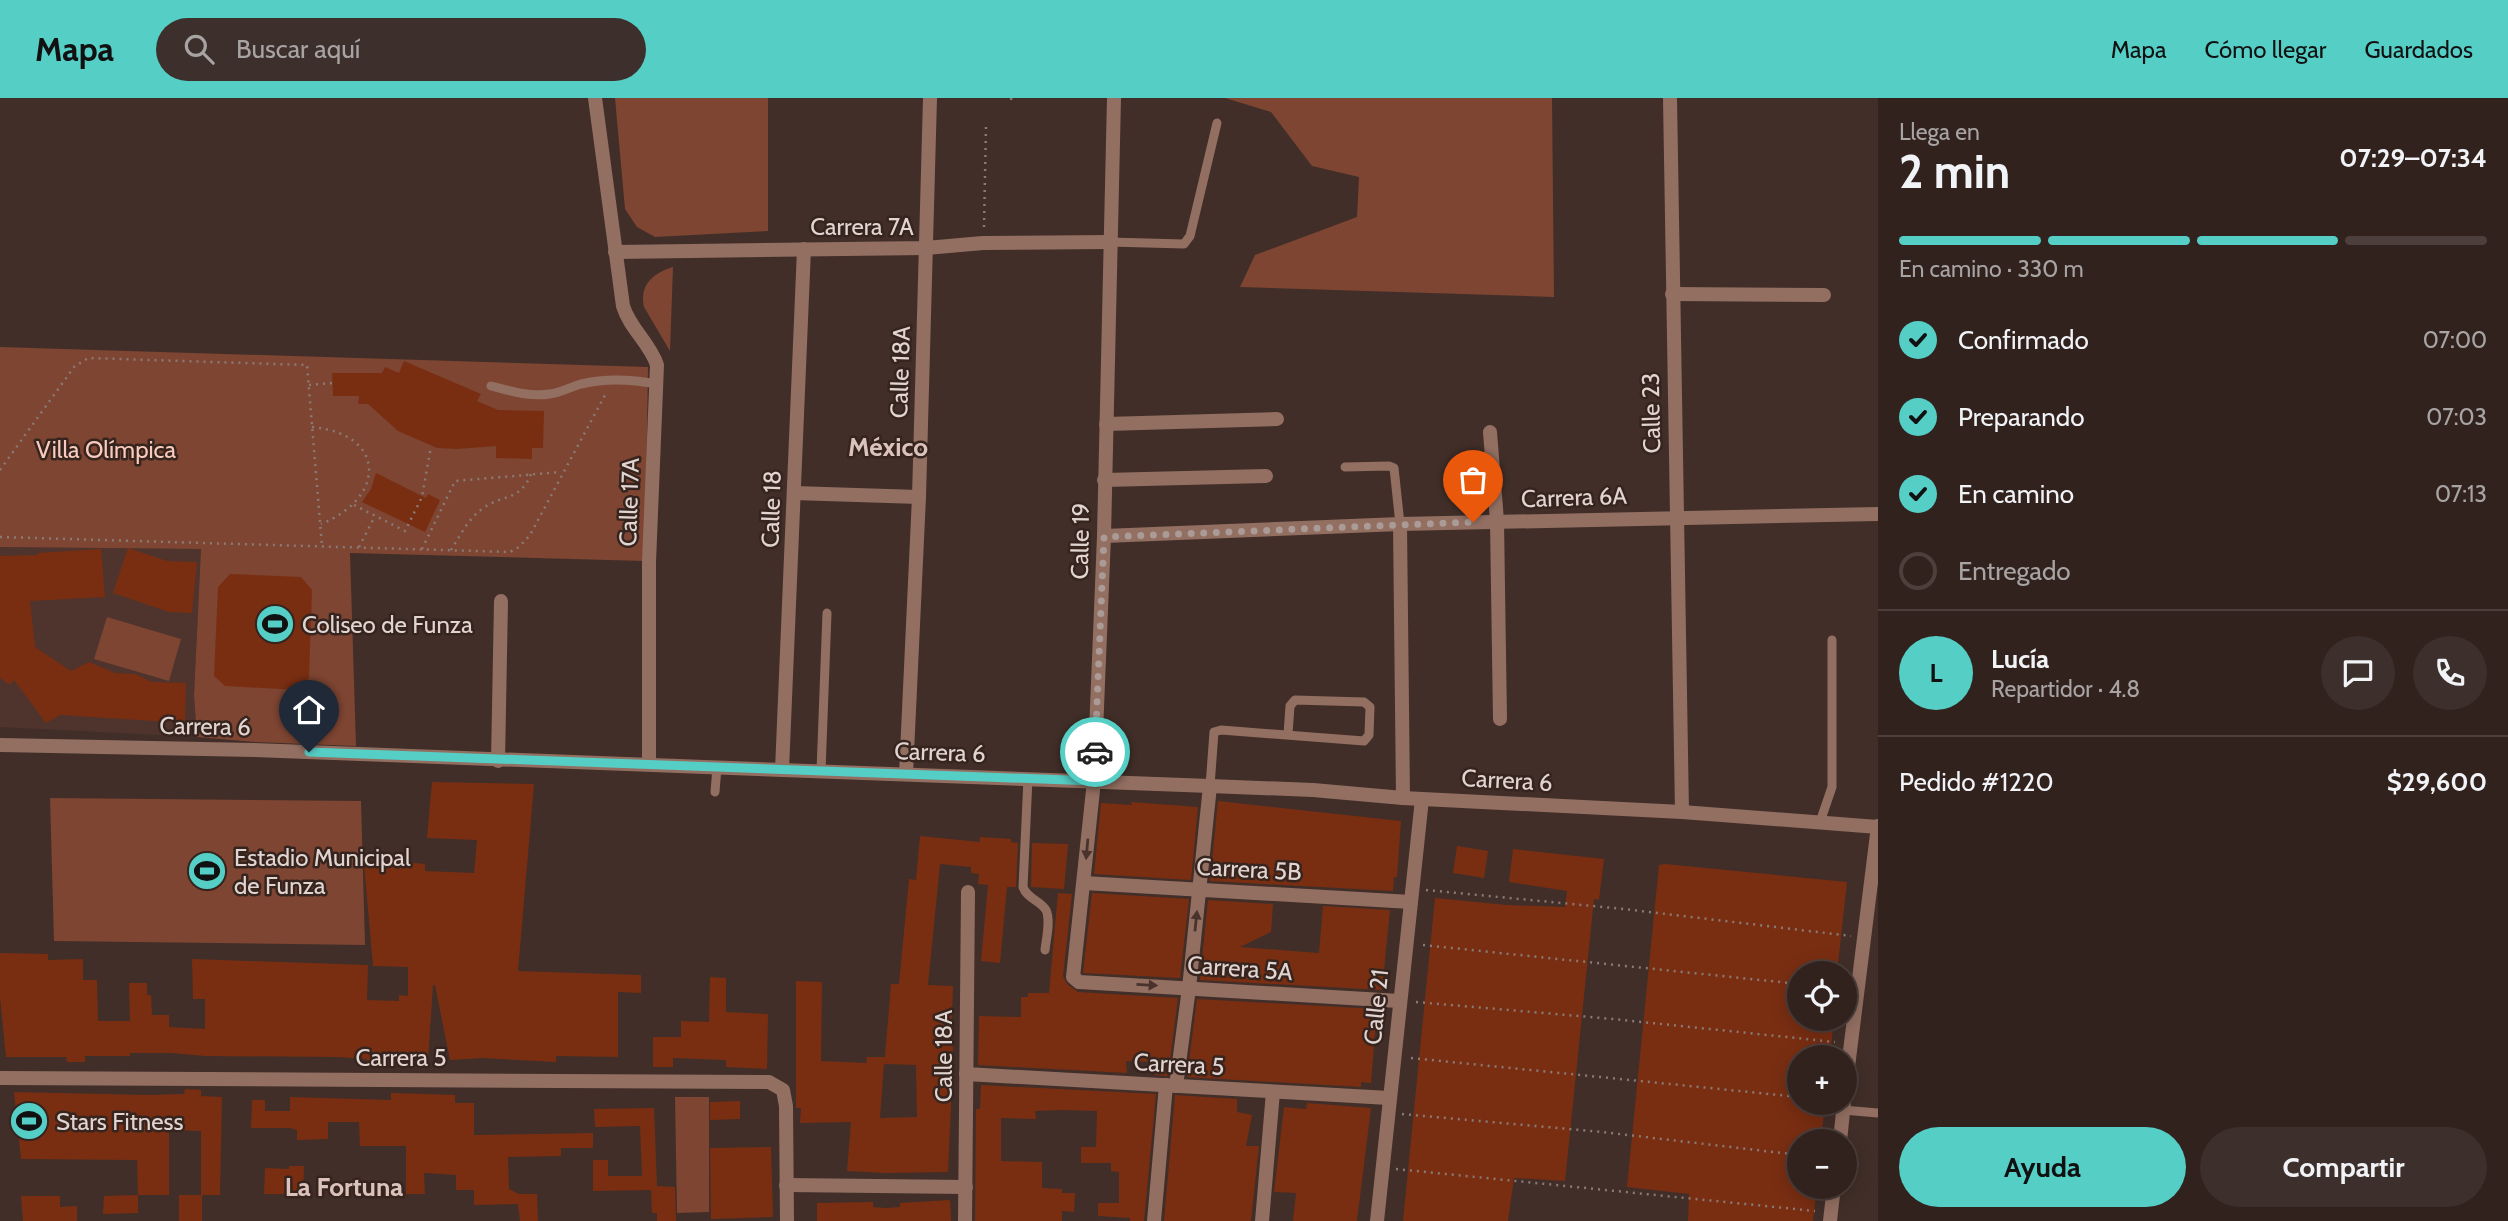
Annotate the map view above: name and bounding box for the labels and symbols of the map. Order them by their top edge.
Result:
street label: Carrera 7A [810,212,914,241]
street label: Calle 18A [884,325,916,419]
street label: Calle 23 [1636,372,1666,454]
district label: México [848,431,928,463]
park label: Villa Olímpica [36,435,176,464]
pin [1443,450,1503,522]
street label: Calle 17A [613,457,645,547]
street label: Calle 18 [755,470,787,548]
street label: Carrera 6A [1520,481,1628,513]
street label: Calle 19 [1065,502,1095,580]
sports icon: Coliseo de Funza [254,603,296,645]
place label: Coliseo de Funza [302,610,473,639]
pin [279,680,339,752]
street label: Carrera 6 [159,711,251,741]
courier [1060,717,1130,787]
street label: Carrera 6 [894,736,986,768]
street label: Carrera 6 [1461,763,1553,797]
one-way arrow [1082,838,1093,860]
place label: Estadio Municipal de Funza [234,843,411,900]
sports icon: Estadio Municipal de Funza [186,850,228,892]
street label: Carrera 5B [1196,852,1302,886]
one-way arrow [1191,910,1202,932]
street label: Carrera 5A [1186,950,1294,986]
street label: Calle 21 [1358,968,1394,1046]
one-way arrow [1136,980,1158,991]
street label: Calle 18A [929,1010,958,1102]
street label: Carrera 5 [356,1043,446,1072]
street label: Carrera 5 [1133,1047,1225,1081]
sports icon: Stars Fitness [8,1100,50,1142]
place label: Stars Fitness [56,1107,183,1136]
district label: La Fortuna [285,1171,403,1203]

